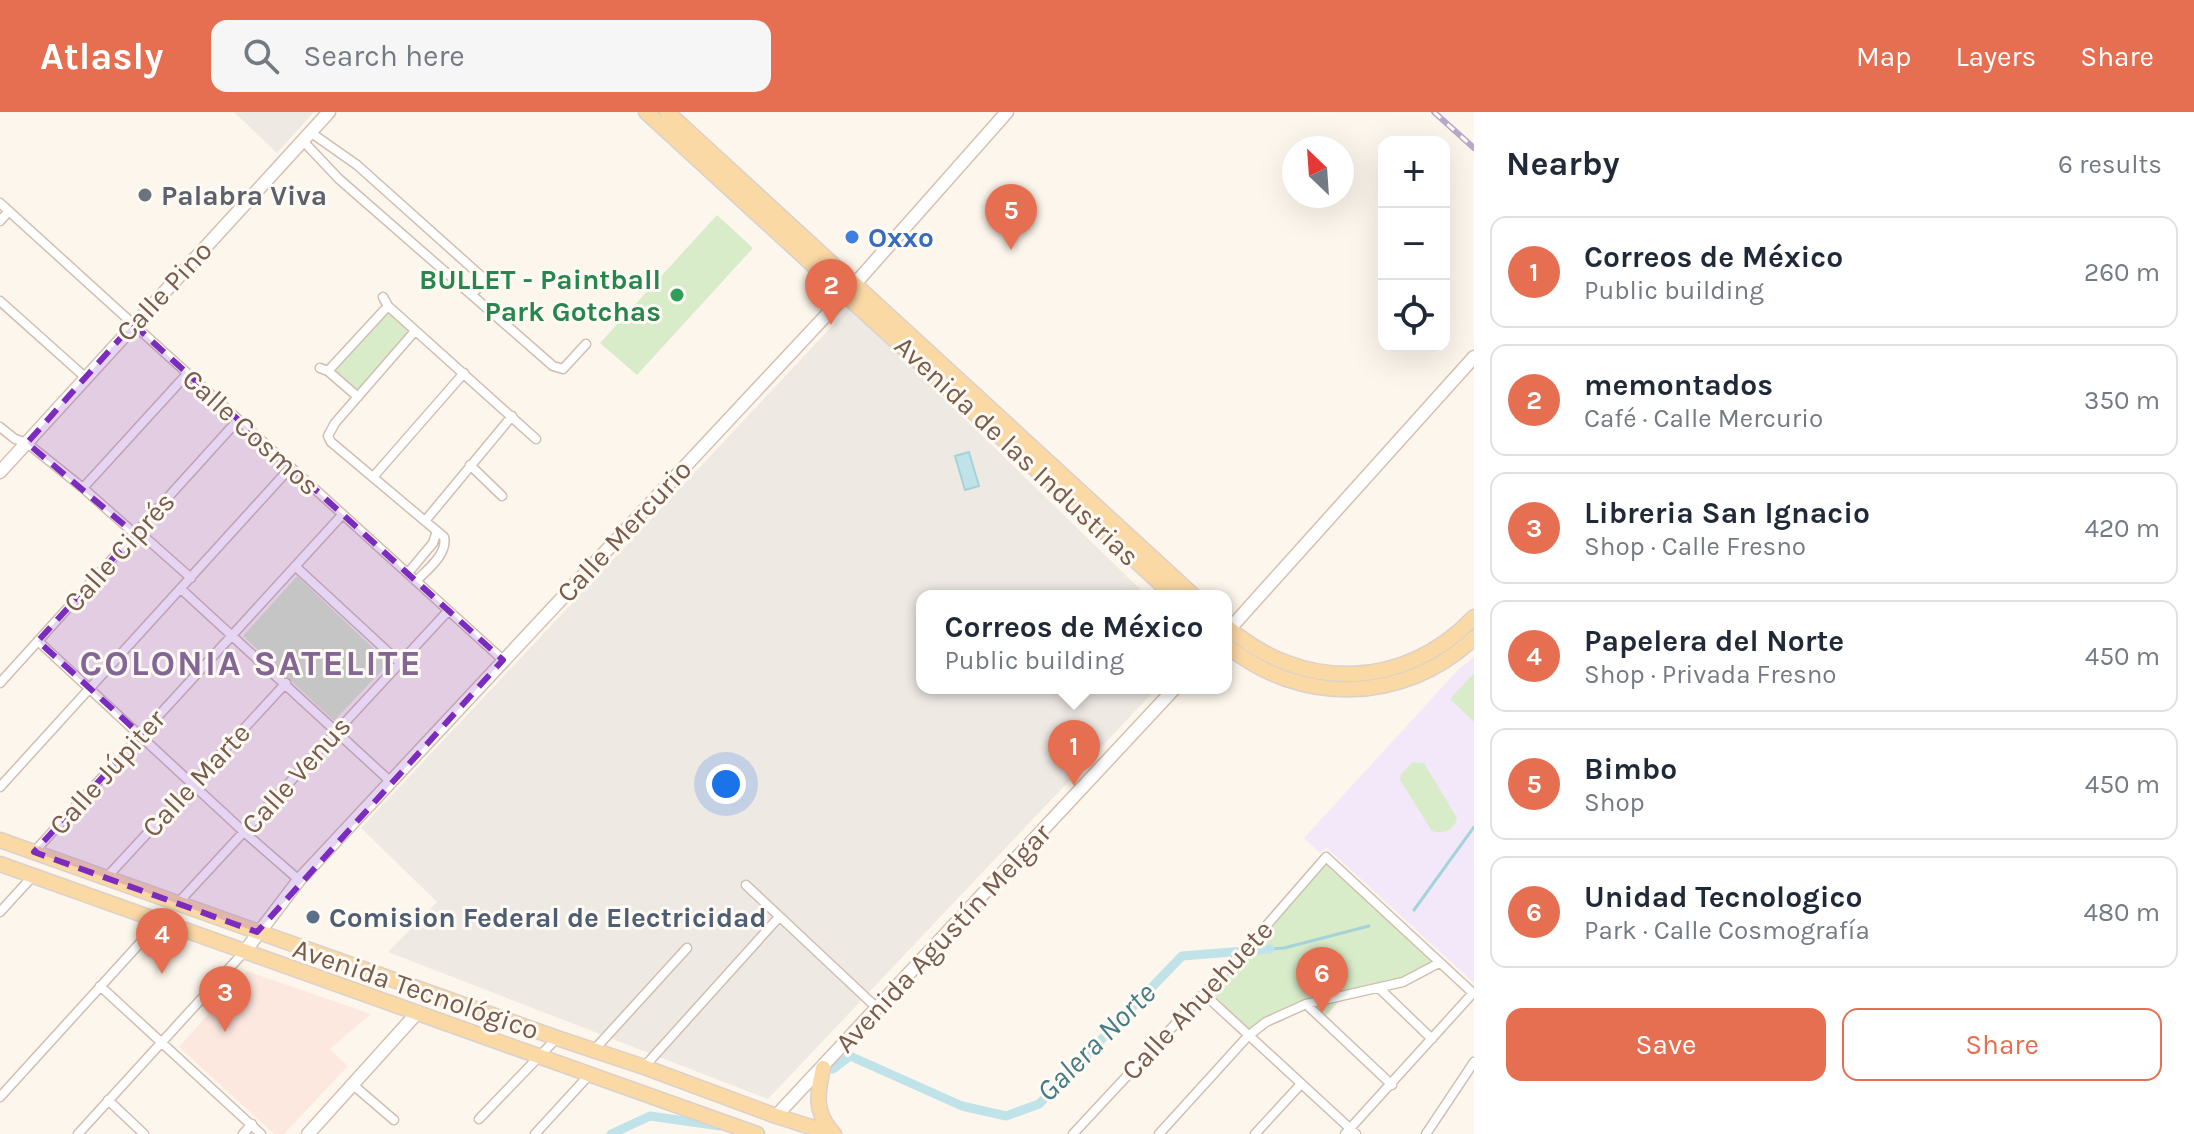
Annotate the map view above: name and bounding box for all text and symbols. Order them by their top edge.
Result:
search box [211,20,771,92]
text: Atlasly [40,34,163,79]
icon: search [239,34,283,78]
text: Search here [303,38,465,74]
text: Map [1856,40,1911,73]
text: Layers [1955,40,2036,73]
text: Share [2080,40,2154,73]
north arrow [1282,136,1354,208]
map controls [1378,136,1450,352]
button: + [1378,136,1450,208]
text: Nearby [1506,144,1620,184]
text: 6 results [2058,149,2162,180]
place label: Palabra Viva [161,179,327,212]
pin: 5 [985,184,1037,250]
marker: Palabra Viva [136,186,154,204]
button: − [1378,208,1450,280]
place label: Oxxo [868,221,934,254]
marker: Oxxo [843,228,861,246]
street label: Calle Pino [109,234,219,348]
text: Correos de México [1584,239,1843,275]
text: 1 [1529,257,1539,288]
text: 260 m [2084,257,2160,288]
pin: 2 [805,259,857,325]
place label: BULLET - Paintball Park Gotchas [419,263,661,328]
text: Public building [1584,275,1764,306]
button: locate [1378,280,1450,352]
marker: BULLET - Paintball Park Gotchas [668,286,686,304]
street label: Avenida de las Industrias [888,329,1146,573]
street label: Calle Cosmos [176,362,326,502]
text: memontados [1584,367,1773,403]
text: 2 [1526,385,1542,416]
text: 350 m [2084,385,2160,416]
text: Café · Calle Mercurio [1584,403,1823,434]
street label: Calle Mercurio [550,453,698,609]
street label: Calle Ciprés [56,485,182,619]
text: Libreria San Ignacio [1584,495,1870,531]
text: 3 [1526,513,1542,544]
text: 420 m [2084,513,2160,544]
text: Shop · Calle Fresno [1584,531,1806,562]
popup [916,590,1232,694]
text: Correos de México [944,609,1204,645]
text: Papelera del Norte [1584,623,1844,659]
text: 4 [1526,641,1542,672]
text: 450 m [2085,641,2160,672]
district label: COLONIA SATELITE [79,642,423,684]
text: Public building [944,645,1124,676]
text: Shop · Privada Fresno [1584,659,1837,690]
street label: Calle Júpiter [42,702,172,841]
street label: Calle Venus [235,709,357,841]
street label: Calle Marte [135,716,257,844]
pin: 1 [1048,720,1100,786]
text: Bimbo [1584,751,1677,787]
your location [706,764,746,804]
text: 5 [1526,769,1542,800]
text: 450 m [2085,769,2160,800]
text: Shop [1584,787,1645,818]
street label: Avenida Agustín Melgar [828,816,1058,1059]
text: Unidad Tecnologico [1584,879,1862,915]
text: 6 [1526,897,1542,928]
text: 480 m [2084,897,2160,928]
place label: Comision Federal de Electricidad [329,901,767,934]
pin: 4 [136,908,188,974]
marker: Comision Federal de Electricidad [304,908,322,926]
street label: Calle Ahuehuete [1114,913,1280,1087]
text: Park · Calle Cosmografía [1584,915,1870,946]
street label: Avenida Tecnológico [289,931,543,1047]
pin: 6 [1296,947,1348,1013]
pin: 3 [199,966,251,1032]
water label: Galera Norte [1029,975,1163,1109]
button: Save [1506,1008,1826,1081]
button: Share [1842,1008,2162,1081]

